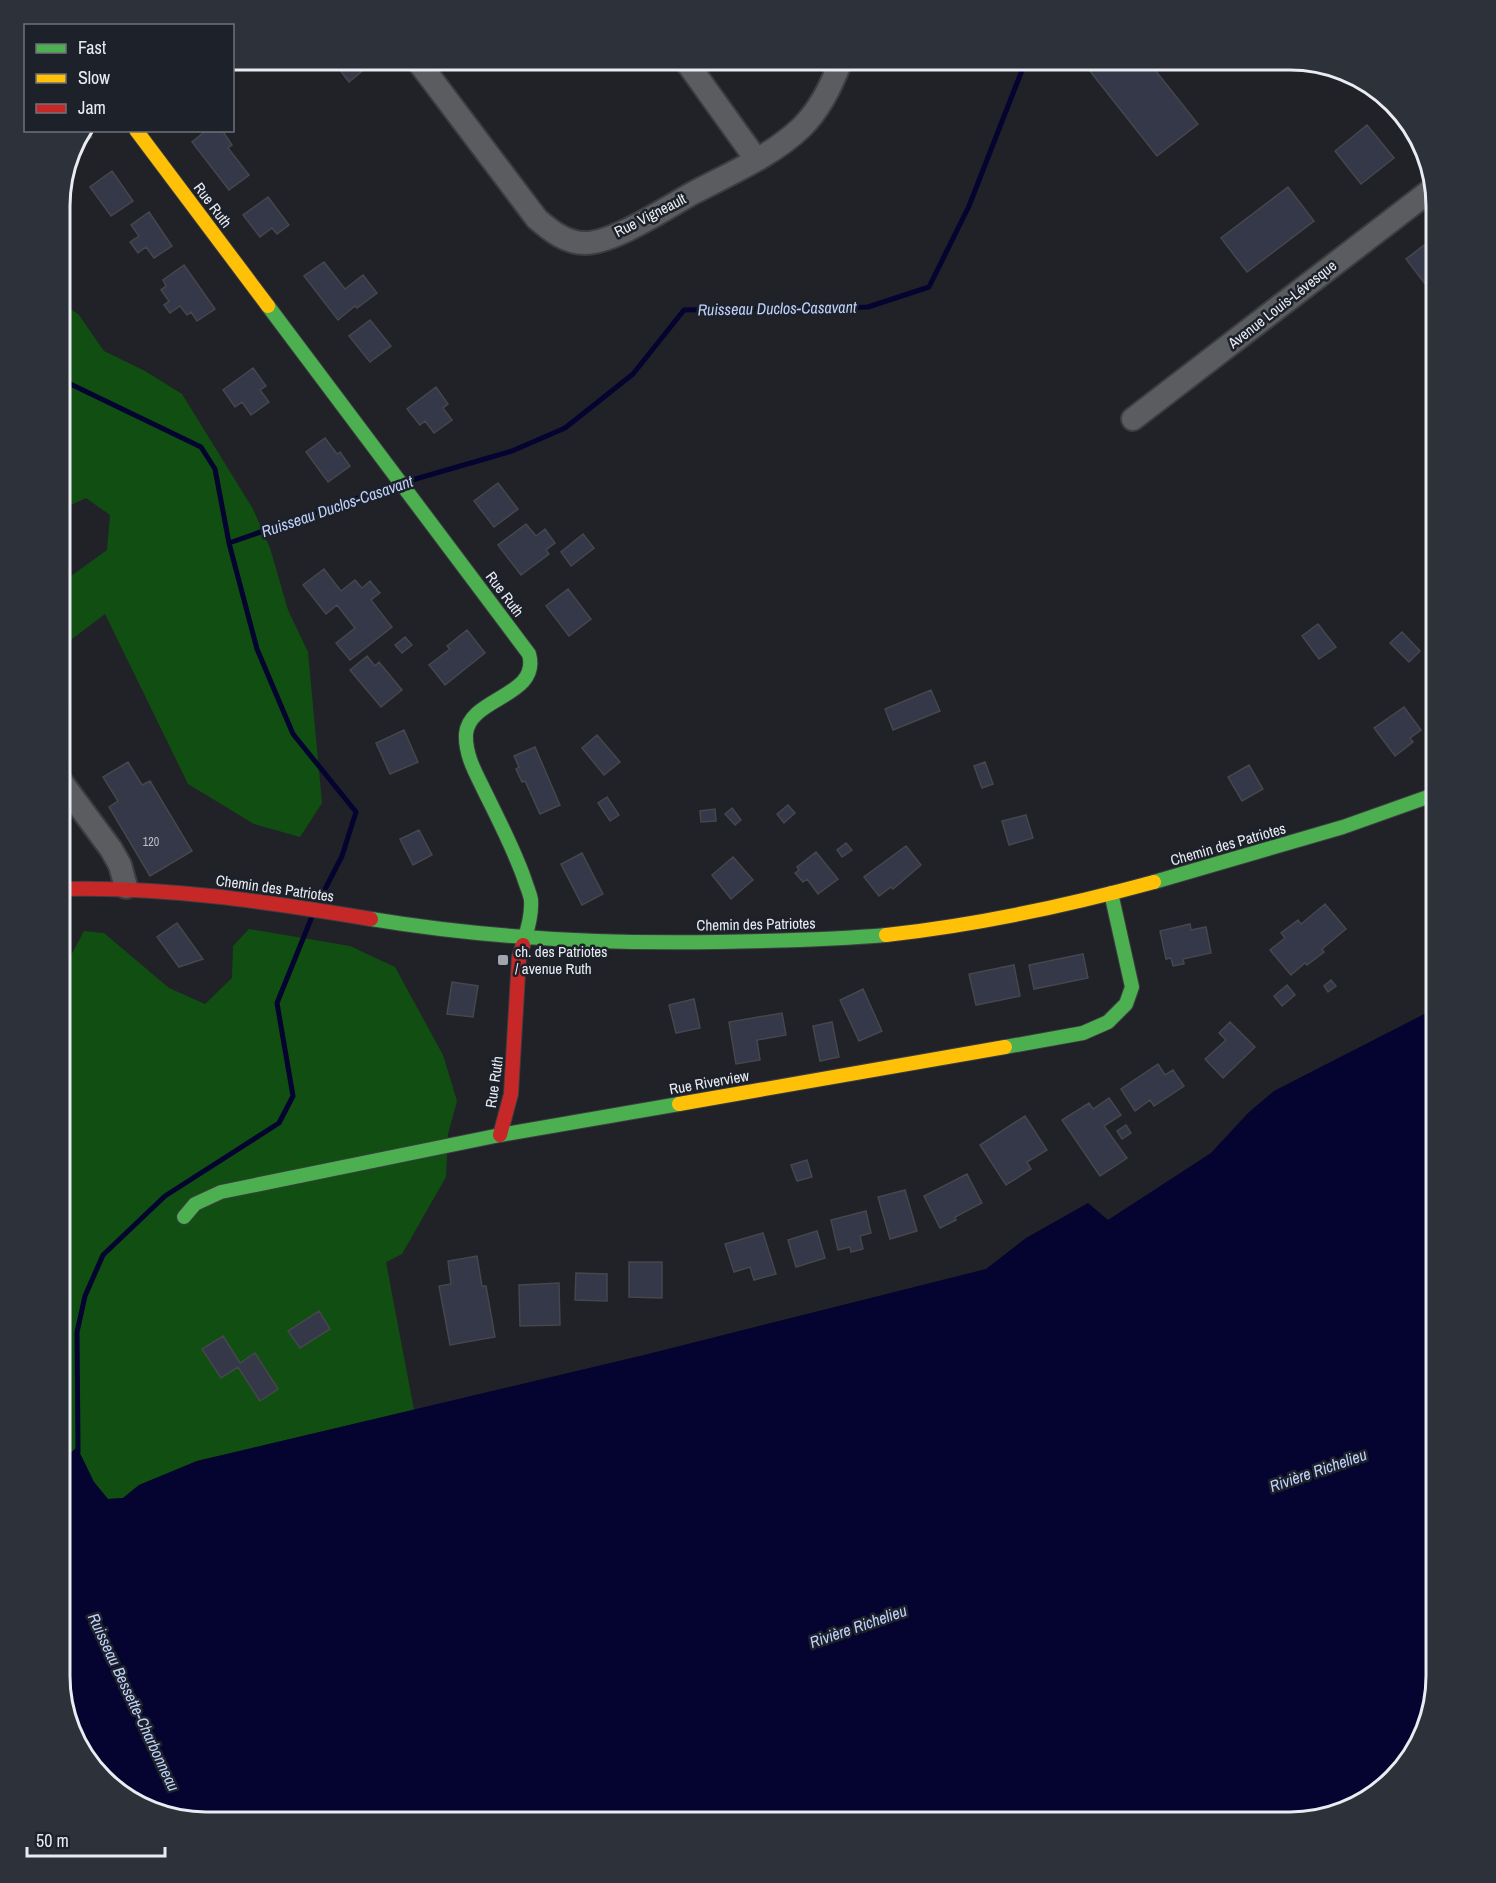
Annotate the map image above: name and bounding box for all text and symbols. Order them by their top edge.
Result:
legend [24,24,234,132]
text: Fast [78,35,106,60]
text: Slow [78,65,110,90]
text: Jam [78,95,106,120]
street label: Rue Ruth [189,178,237,232]
street label: Rue Vigneault [611,188,690,242]
street label: Avenue Louis-Lévesque [1223,255,1341,354]
water label: Ruisseau Duclos-Casavant [697,296,857,320]
water label: Ruisseau Duclos-Casavant [258,470,416,542]
street label: Rue Ruth [481,567,529,621]
street label: Chemin des Patriotes [1168,818,1288,870]
house number: 120 [143,834,159,850]
street label: Chemin des Patriotes [215,869,335,907]
street label: Chemin des Patriotes [696,912,816,936]
place label: ch. des Patriotes / avenue Ruth [515,941,607,979]
marker: ch. des Patriotes / avenue Ruth [496,953,510,967]
street label: Rue Ruth [480,1055,508,1109]
street label: Rue Riverview [667,1065,751,1099]
water label: Rivière Richelieu [1266,1443,1370,1497]
water label: Rivière Richelieu [806,1599,910,1653]
water label: Ruisseau Bessette-Charbonneau [83,1609,185,1795]
scale bar [27,1820,165,1858]
text: 50 m [36,1828,69,1853]

